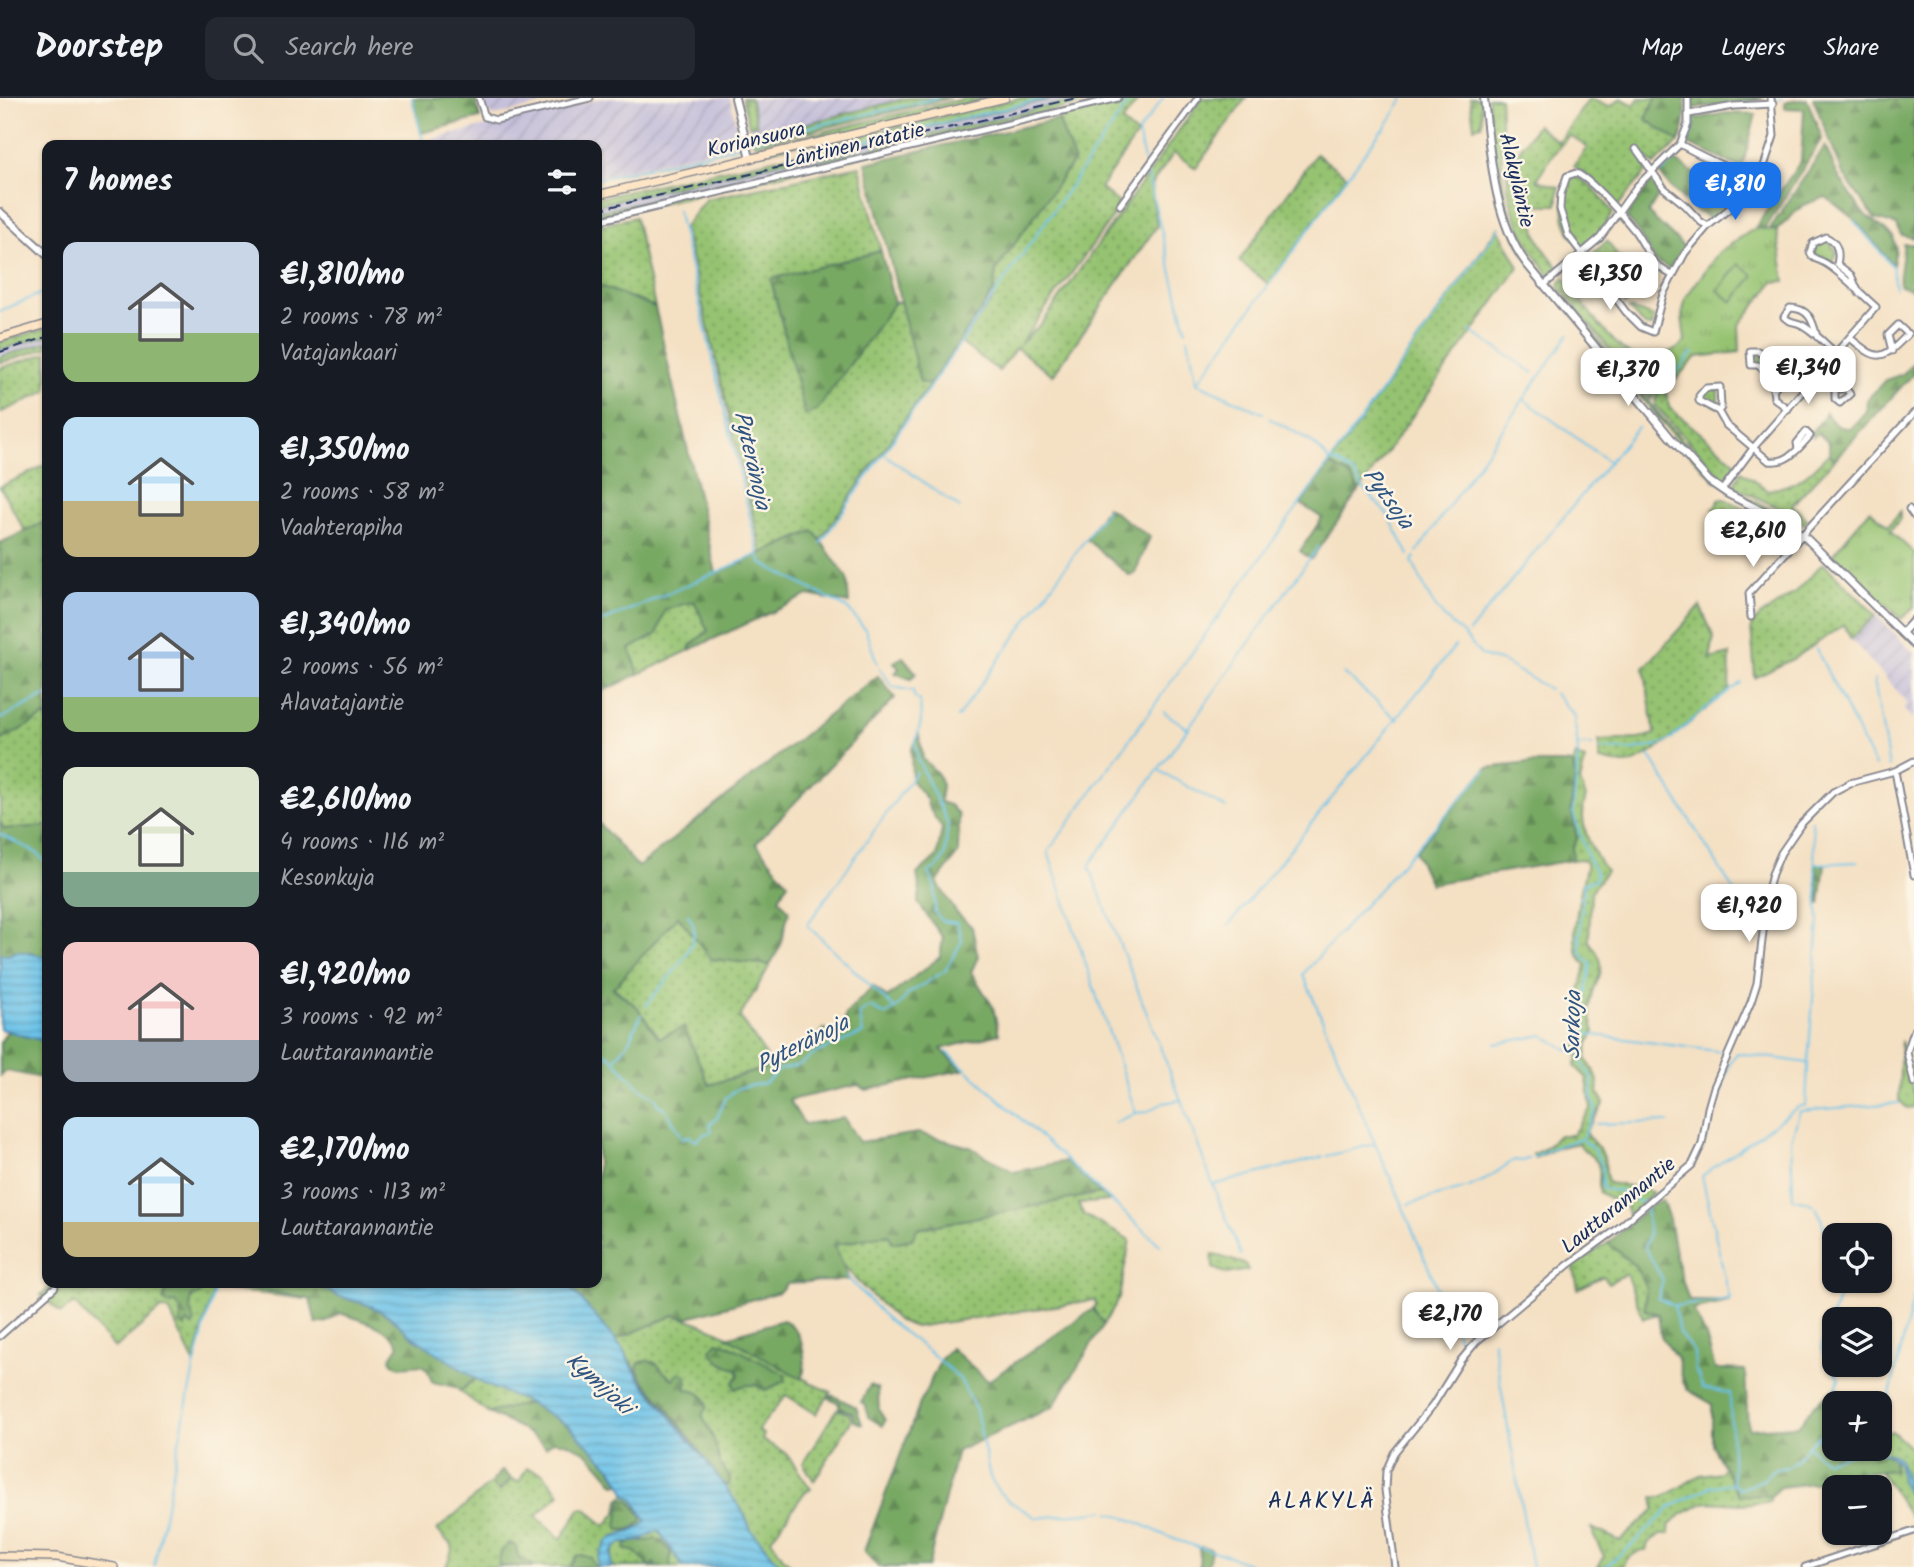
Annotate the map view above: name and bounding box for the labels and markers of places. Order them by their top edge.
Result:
pin: €1,810 [1678,162,1792,222]
pin: €1,350 [1553,252,1667,312]
pin: €1,340 [1751,346,1865,406]
pin: €1,370 [1571,348,1685,408]
pin: €2,610 [1696,510,1810,569]
pin: €1,920 [1692,884,1806,944]
pin: €2,170 [1393,1292,1507,1352]

